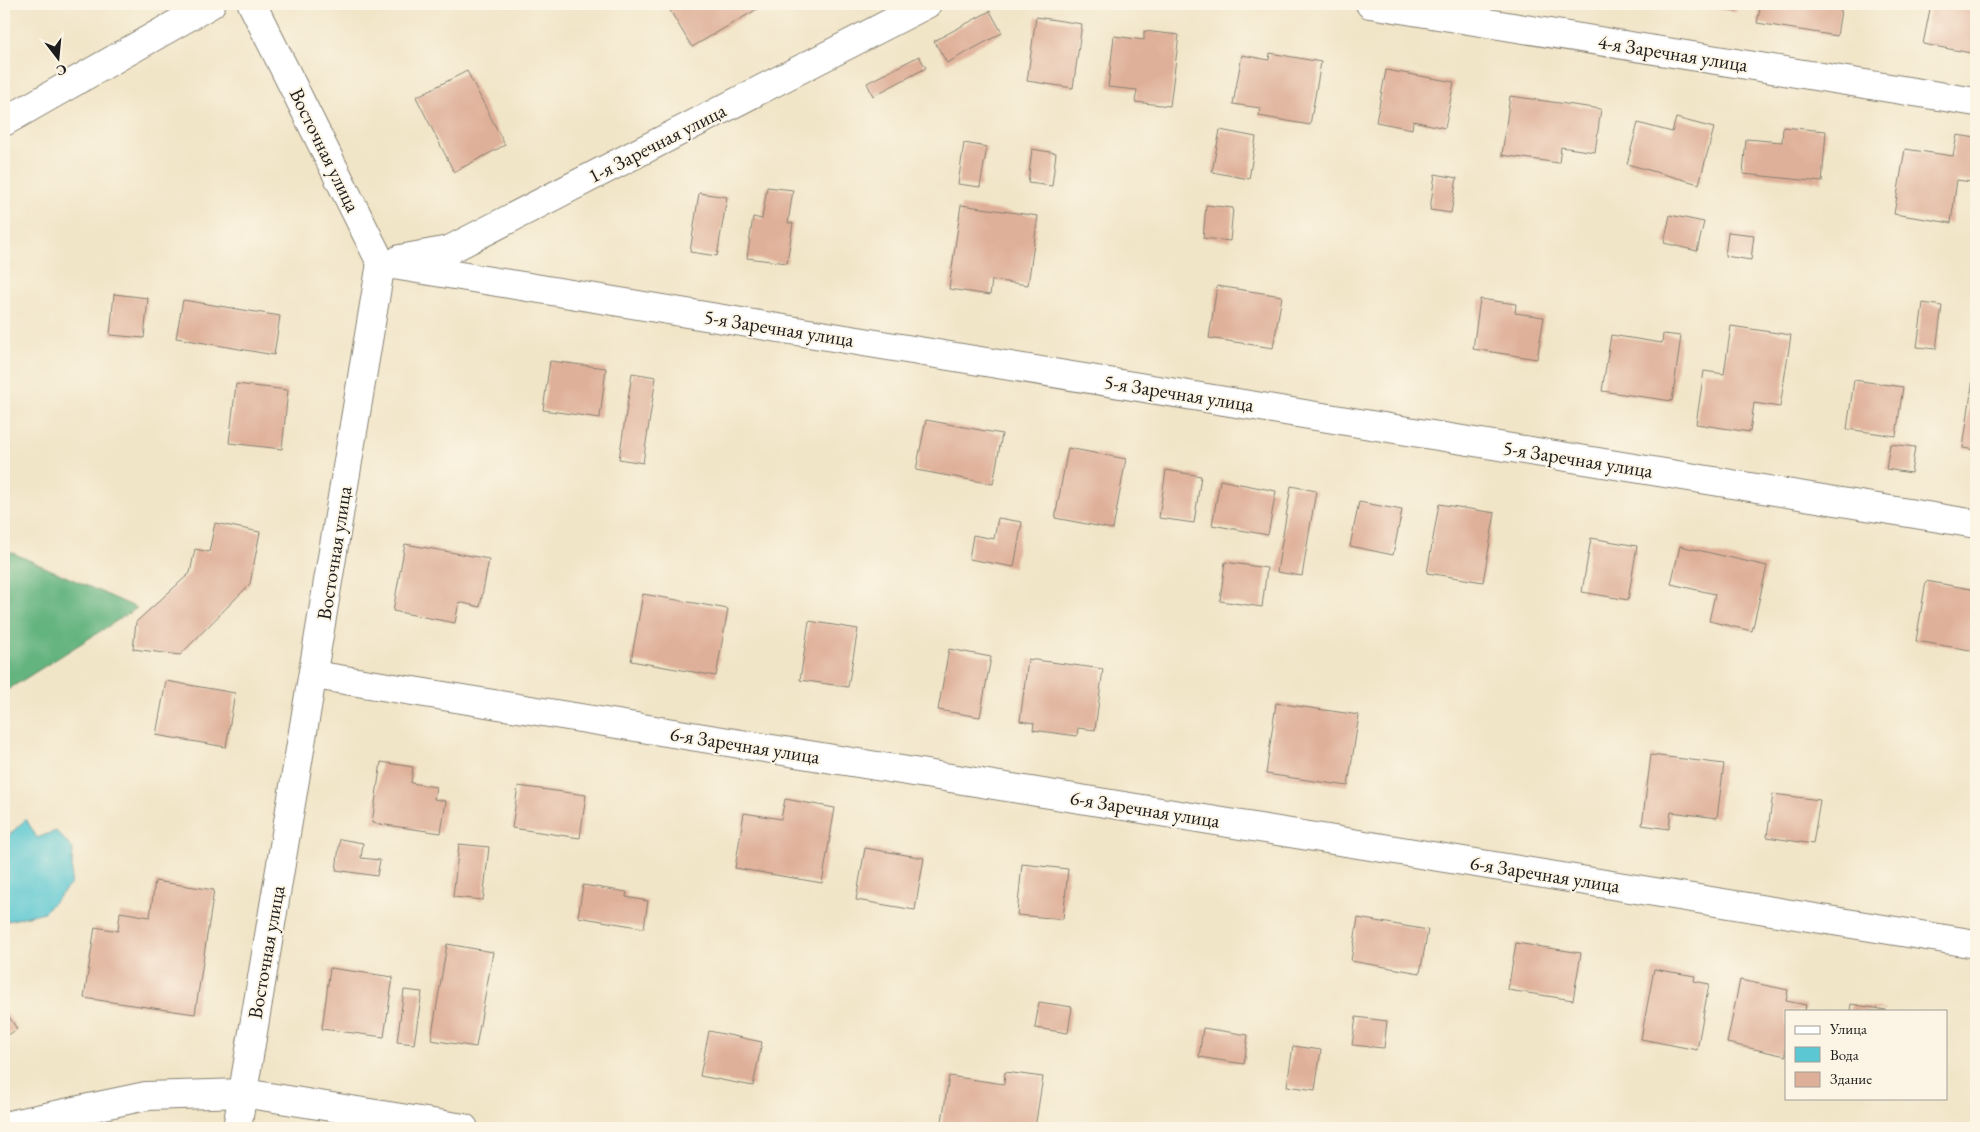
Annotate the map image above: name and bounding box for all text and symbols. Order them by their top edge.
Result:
street label: 4-я Заречная улица [1596,28,1750,78]
north arrow [32,32,82,82]
text: С [54,60,69,81]
street label: Восточная улица [284,84,366,216]
street label: 1-я Заречная улица [584,97,730,189]
street label: 5-я Заречная улица [702,303,856,353]
street label: 5-я Заречная улица [1102,368,1256,418]
street label: 5-я Заречная улица [1501,434,1655,484]
street label: Восточная улица [311,484,357,622]
street label: 6-я Заречная улица [668,720,822,770]
street label: 6-я Заречная улица [1068,784,1222,834]
street label: 6-я Заречная улица [1468,849,1622,899]
street label: Восточная улица [241,883,291,1021]
legend [1785,1010,1948,1100]
text: Улица [1829,1019,1867,1038]
text: Вода [1830,1045,1859,1064]
text: Здание [1830,1069,1872,1088]

